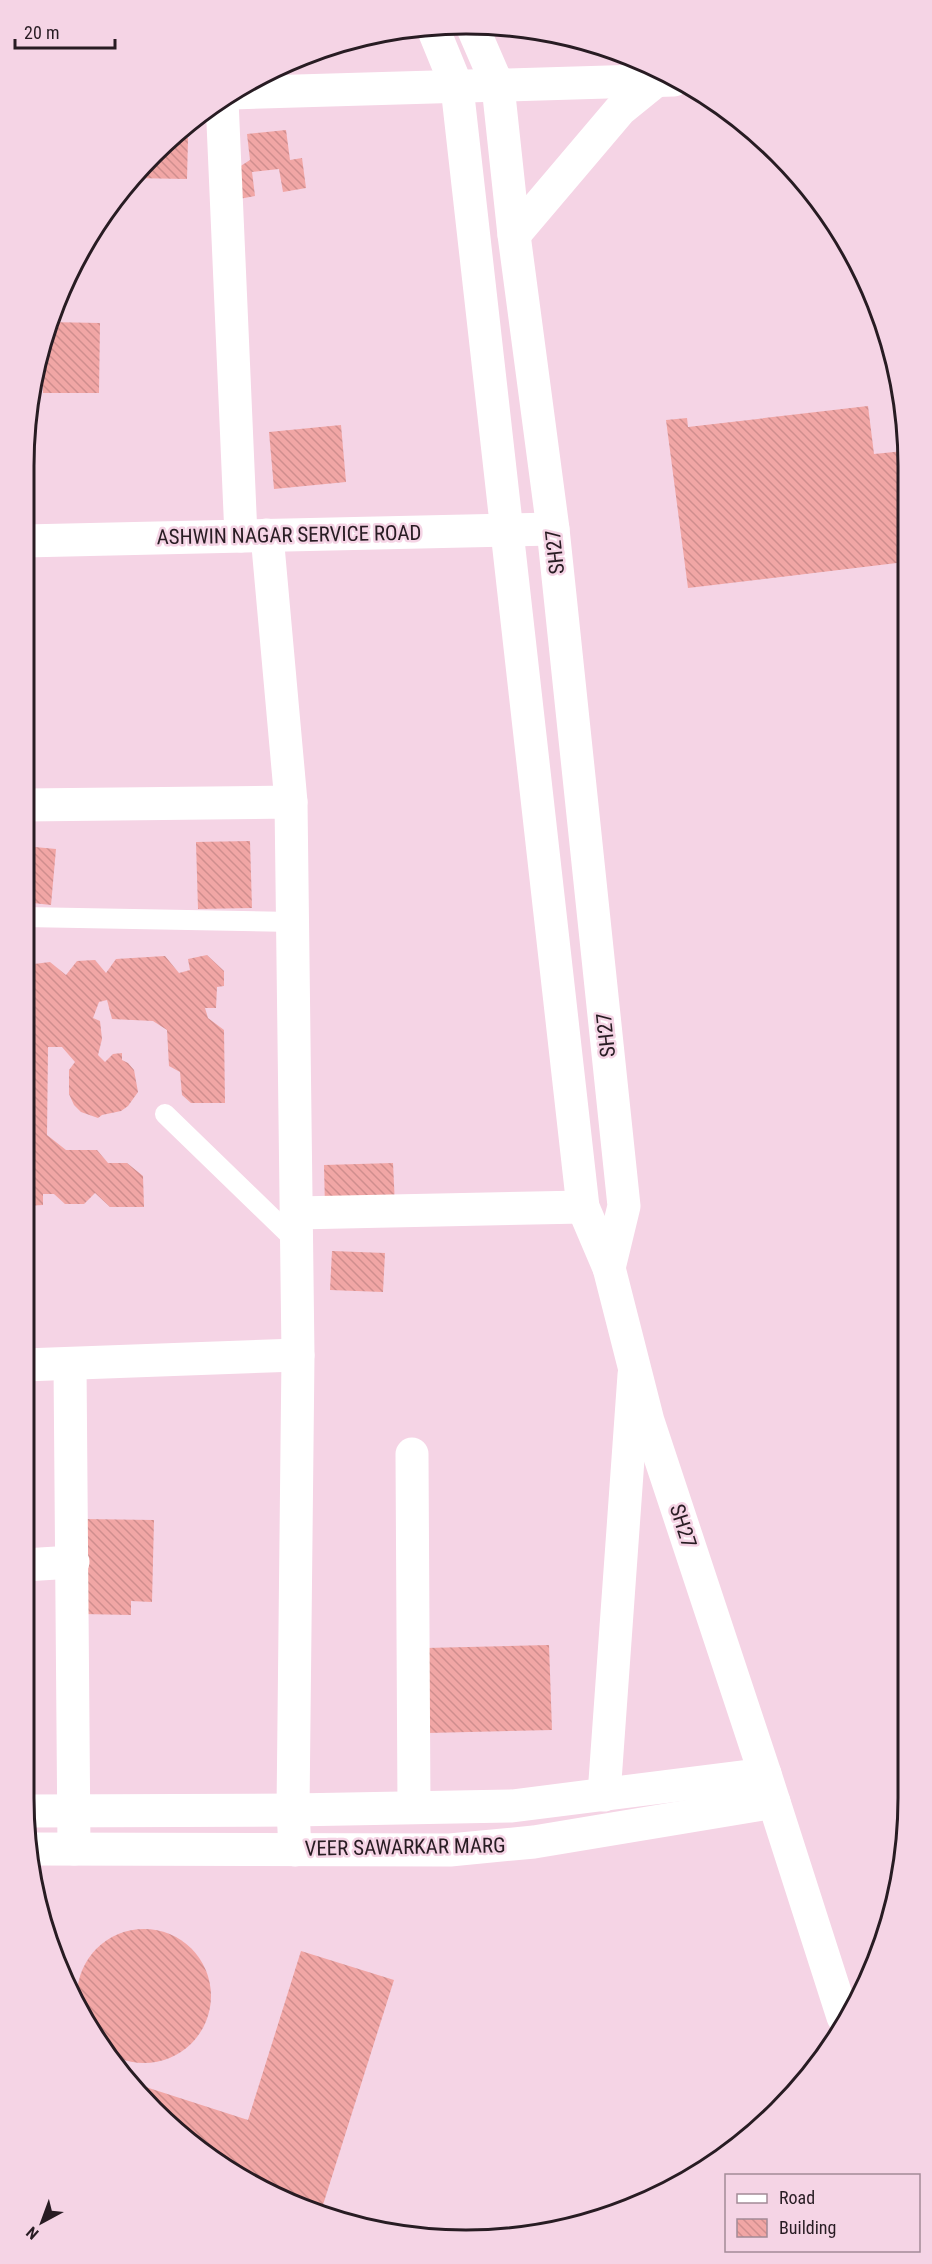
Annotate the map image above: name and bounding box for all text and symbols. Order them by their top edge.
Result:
scale bar [15,12,116,50]
text: 20 m [24,22,59,43]
street label: ASHWIN NAGAR SERVICE ROAD [156,521,422,549]
street label: SH27 [541,529,569,575]
street label: SH27 [592,1012,620,1058]
street label: SH27 [665,1501,701,1551]
street label: VEER SAWARKAR MARG [304,1833,506,1861]
legend [725,2174,920,2252]
text: Road [779,2187,815,2208]
north arrow [12,2192,72,2252]
text: Building [779,2217,836,2238]
text: N [23,2223,42,2243]

